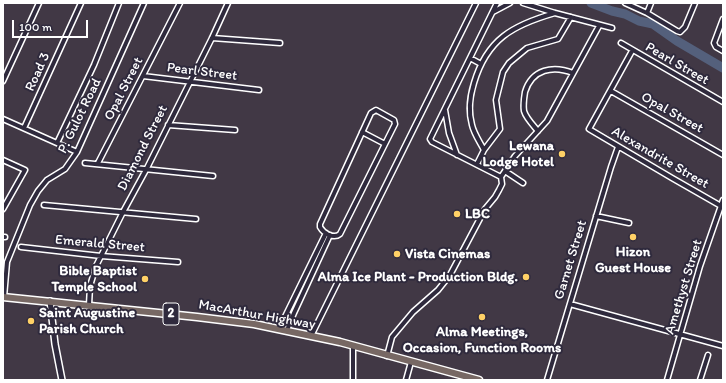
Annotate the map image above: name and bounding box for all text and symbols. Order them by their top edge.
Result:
scale bar [14,12,90,38]
text: 100 m [19,20,52,34]
street label: Pearl Street [642,39,712,89]
street label: Road 3 [22,50,54,94]
street label: Opal Street [101,54,147,124]
street label: Pearl Street [166,59,238,85]
street label: P. Gulot Road [55,76,105,156]
street label: Opal Street [638,89,706,137]
street label: Diamond Street [114,102,172,194]
street label: Alexandrite Street [608,123,712,193]
place label: Lewana Lodge Hotel [482,138,554,170]
marker: Lewana Lodge Hotel [557,149,567,159]
place label: LBC [465,206,490,222]
marker: LBC [452,209,462,219]
street label: Garnet Street [551,218,591,302]
street label: Emerald Street [54,232,146,256]
marker: Hizon Guest House [628,232,638,242]
street label: Amethyst Street [662,238,706,336]
place label: Hizon Guest House [595,244,671,276]
place label: Vista Cinemas [405,246,490,262]
marker: Vista Cinemas [392,249,402,259]
place label: Bible Baptist Temple School [52,263,137,296]
place label: Alma Ice Plant - Production Bldg. [318,269,518,285]
marker: Alma Ice Plant - Production Bldg. [521,272,531,282]
marker: Bible Baptist Temple School [140,274,150,284]
street label: MacArthur Highway [197,296,317,334]
road number: 2 [163,303,179,325]
place label: Saint Augustine Parish Church [39,305,135,338]
marker: Alma Meetings, Occasion, Function Rooms [477,312,487,322]
marker: Saint Augustine Parish Church [26,316,36,326]
place label: Alma Meetings, Occasion, Function Rooms [403,324,561,356]

